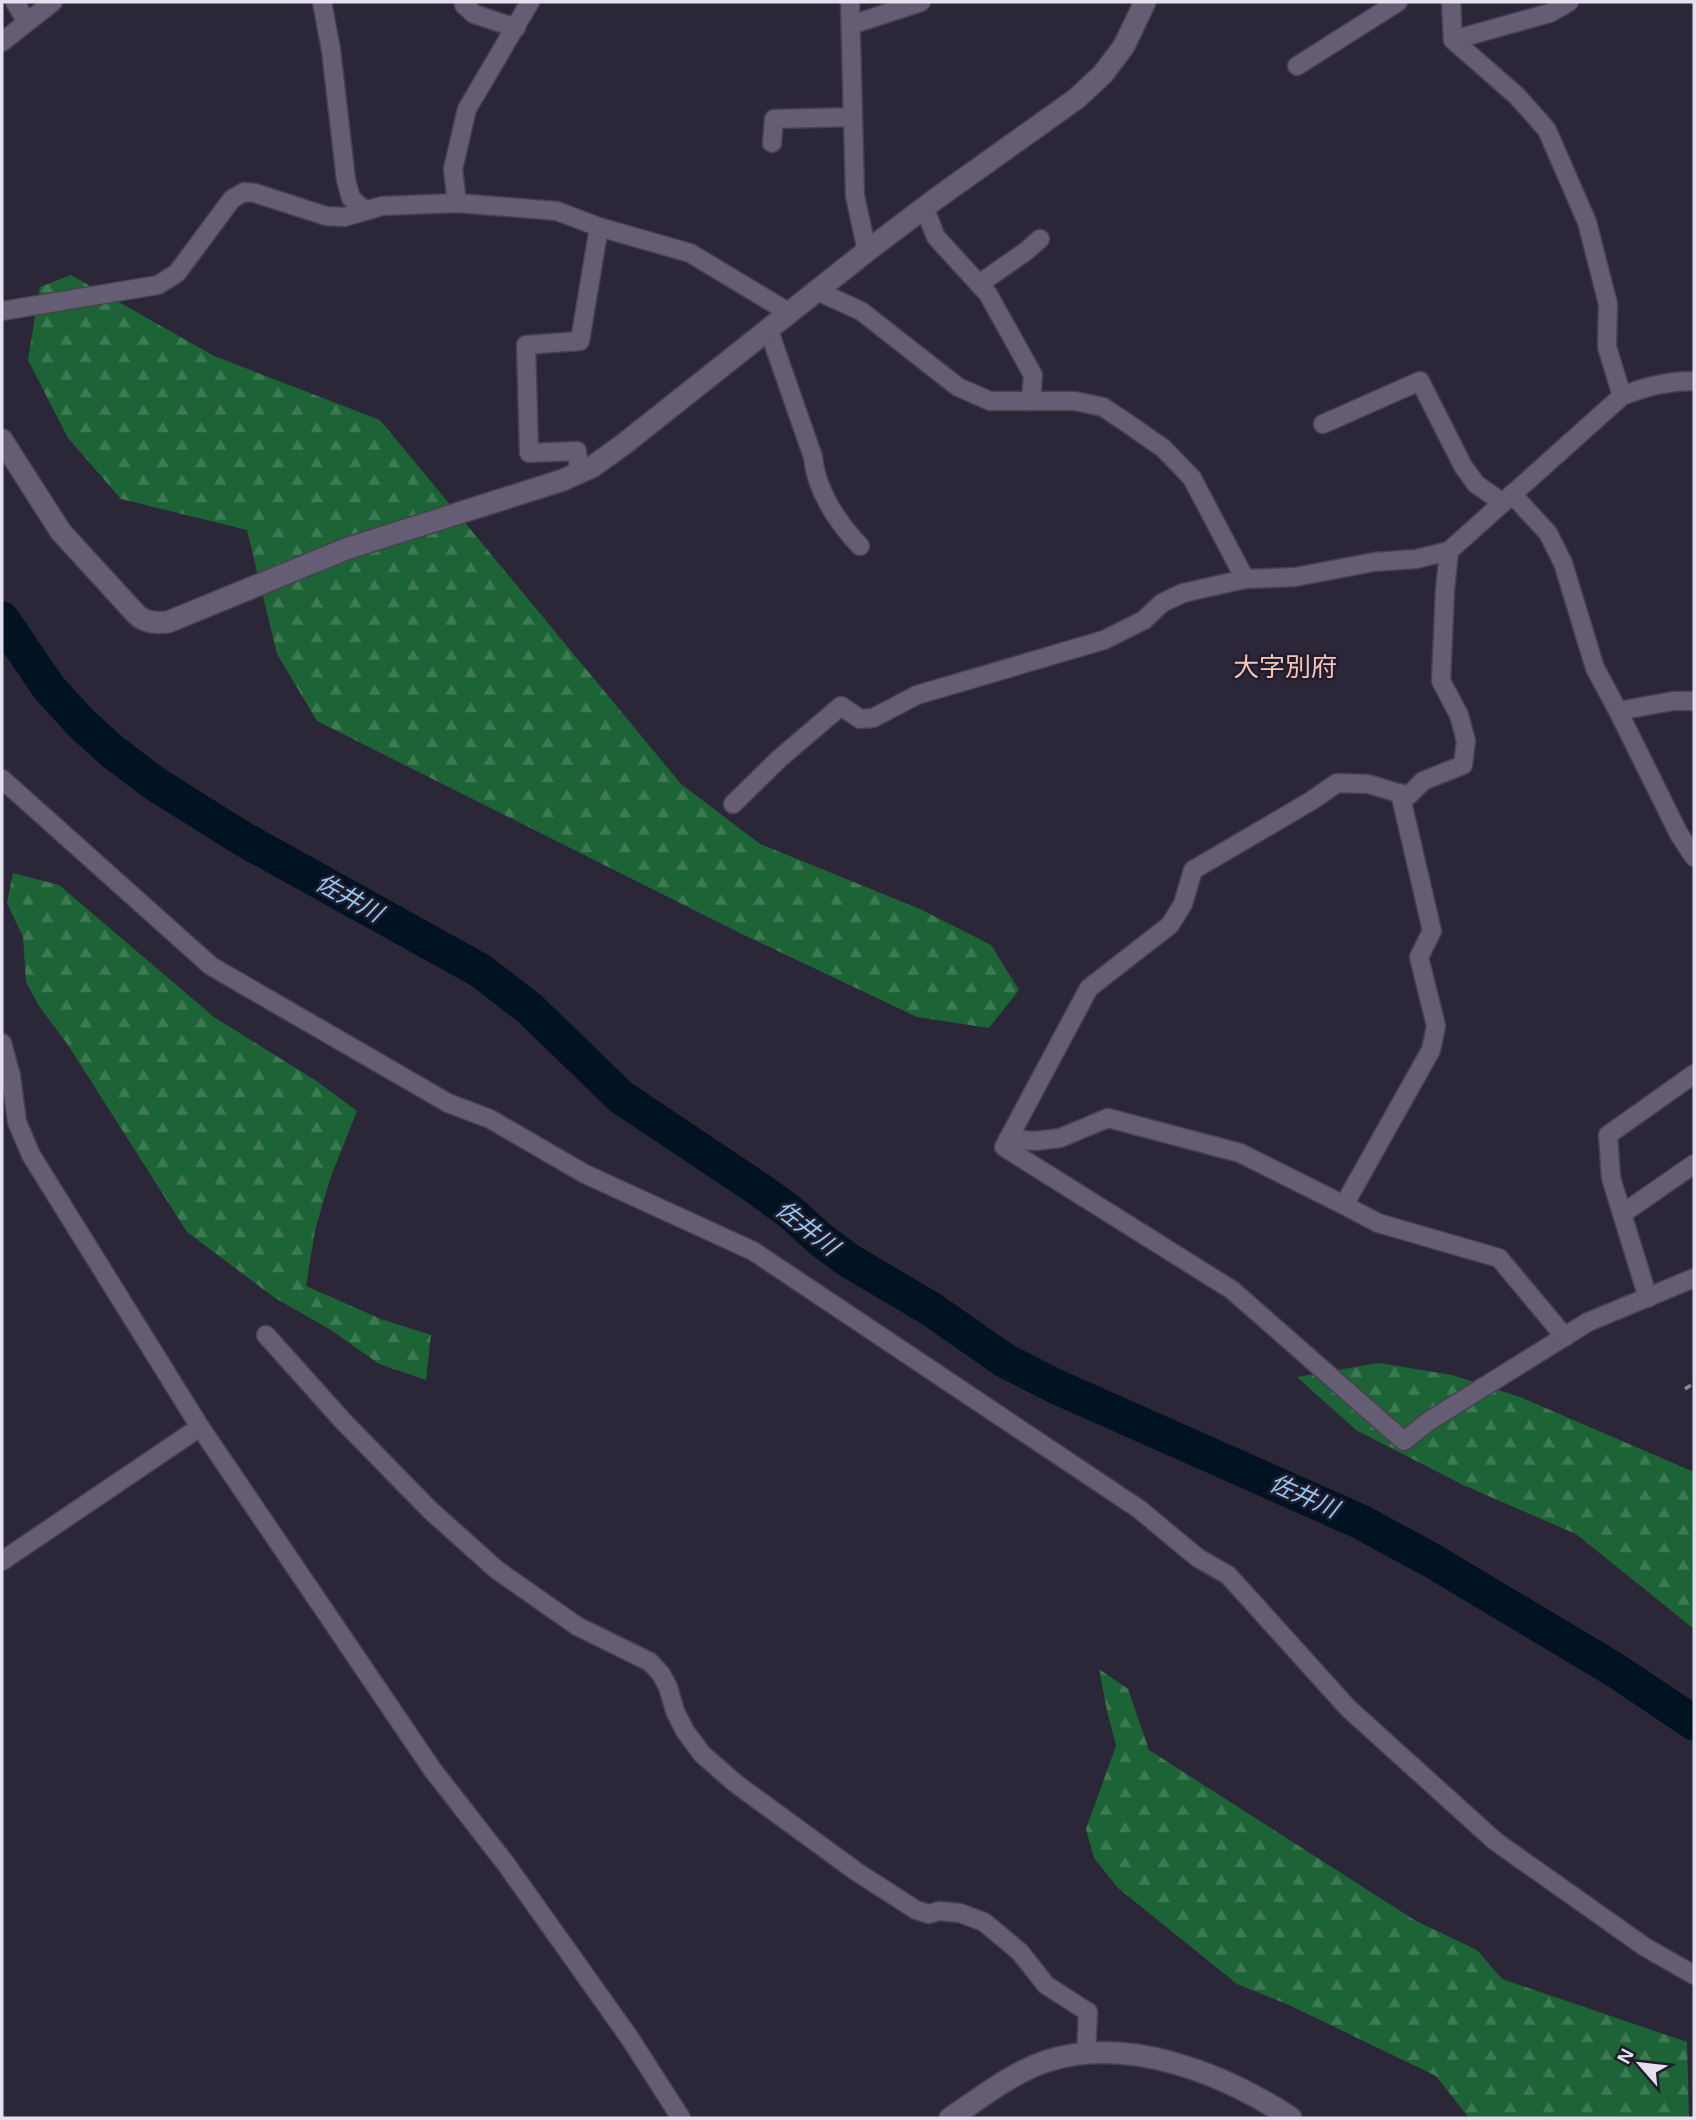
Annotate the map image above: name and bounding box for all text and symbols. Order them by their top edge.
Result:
district label: 大字別府 [1233,652,1337,682]
water label: 佐井川 [311,868,390,928]
water label: 佐井川 [771,1195,846,1262]
water label: 佐井川 [1266,1469,1345,1524]
north arrow [1605,2029,1675,2099]
text: N [1613,2045,1638,2067]

